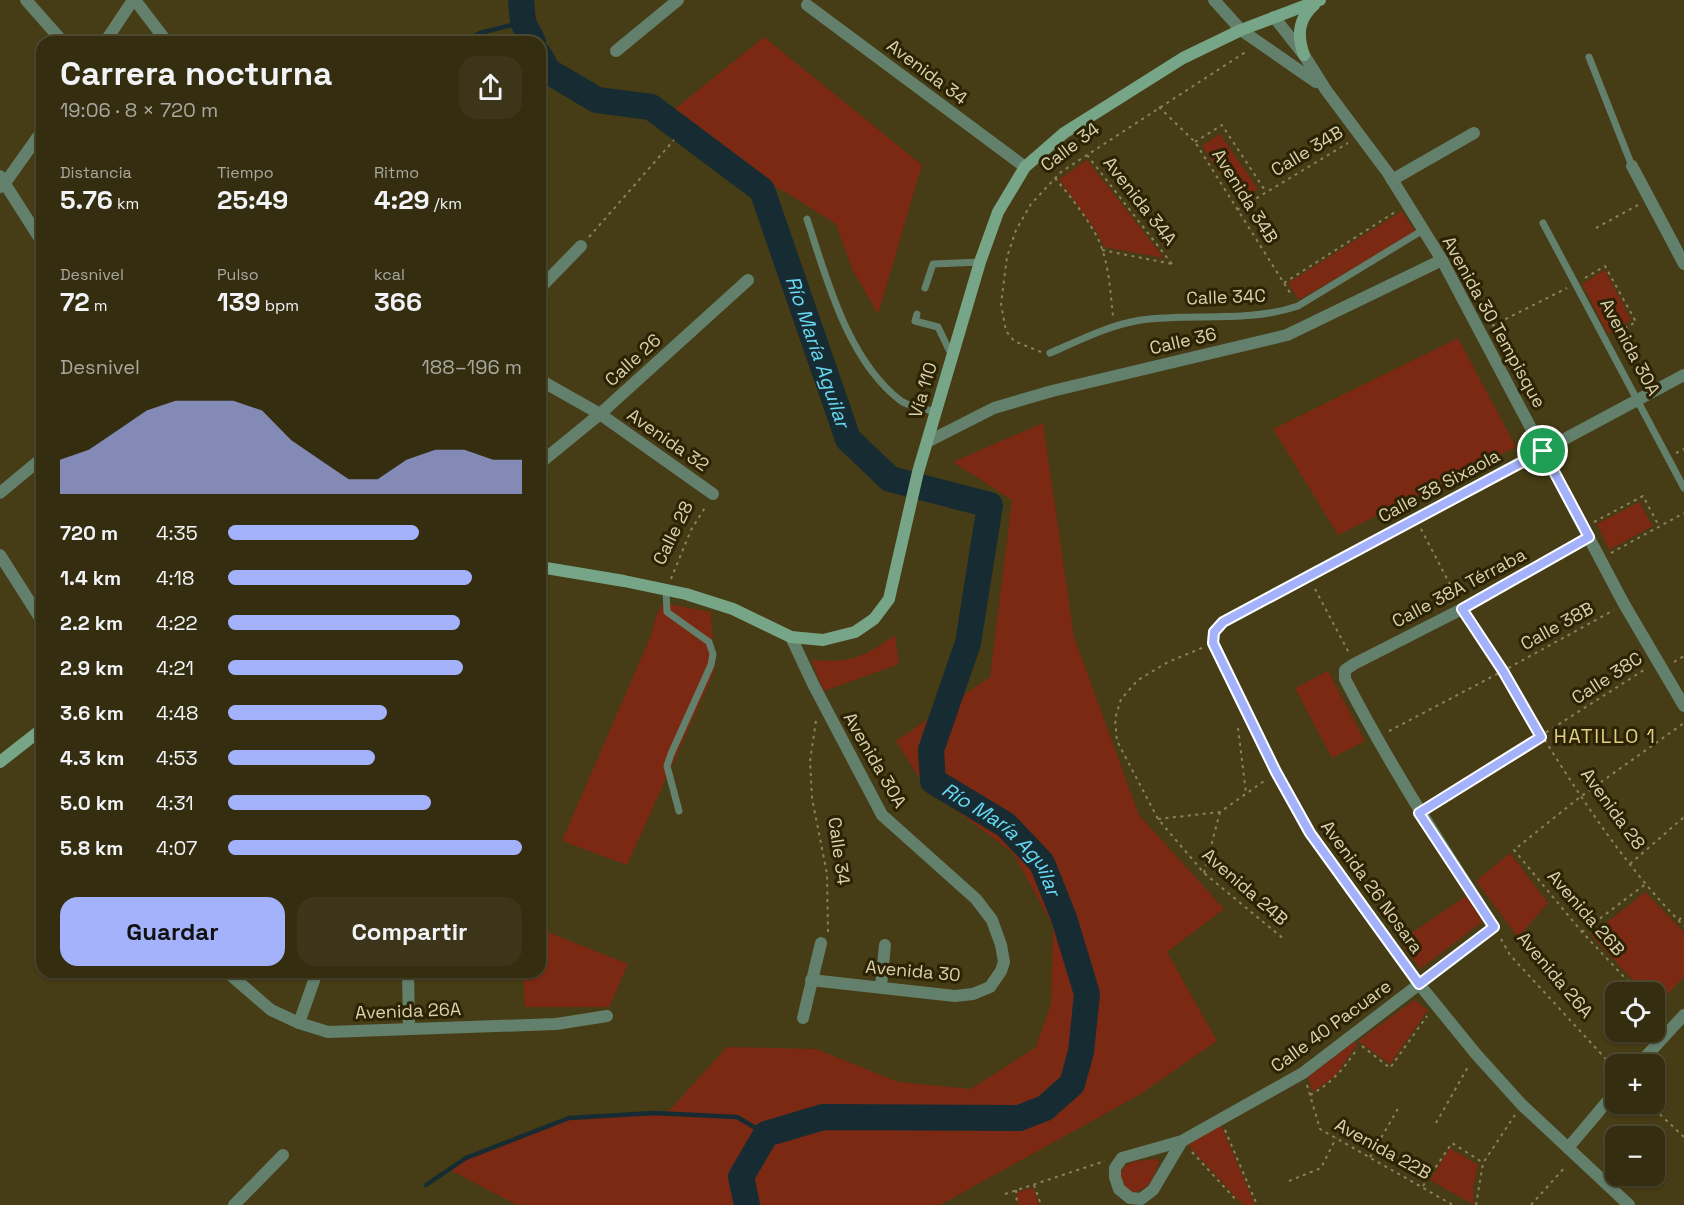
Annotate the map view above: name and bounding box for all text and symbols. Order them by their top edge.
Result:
street label: Avenida 34 [882,34,972,109]
text: Carrera nocturna [60,53,332,95]
button: share [459,56,522,119]
text: 19:06 · 8 × 720 m [60,97,218,123]
street label: Calle 34 [1036,117,1104,176]
street label: Calle 34B [1267,120,1347,181]
street label: Avenida 34B [1207,144,1284,247]
street label: Avenida 34A [1099,152,1182,250]
text: Distancia [60,162,132,183]
text: Tiempo [217,162,274,183]
text: Ritmo [374,162,419,183]
text: 5.76 [60,183,113,217]
text: 25:49 [217,183,288,217]
text: 4:29 [374,183,430,217]
text: km [113,193,139,214]
text: /km [430,193,462,214]
street label: Avenida 30 Tempisque [1438,232,1551,412]
text: Desnivel [60,264,124,285]
text: Pulso [217,264,259,285]
text: kcal [374,264,405,285]
water label: Río María Aguilar [780,272,857,433]
street label: Calle 34C [1186,284,1266,309]
text: 72 [60,285,90,319]
text: 139 [217,285,261,319]
text: 366 [374,285,422,319]
street label: Avenida 30A [1595,294,1666,399]
text: m [90,295,108,316]
text: bpm [261,295,299,316]
street label: Calle 36 [1147,322,1219,359]
street label: Calle 26 [600,328,666,391]
text: Desnivel [60,354,140,380]
text: 188–196 m [421,354,522,380]
street label: Vía 110 [903,359,942,421]
street label: Avenida 32 [623,403,714,476]
pin [1517,425,1568,476]
icon: arrive [1526,434,1559,467]
street label: Calle 38 Sixaola [1374,444,1504,527]
street label: Calle 28 [647,497,698,568]
text: 720 m [60,520,118,546]
text: 4:35 [156,520,198,546]
street label: Calle 38A Térraba [1388,543,1530,633]
text: 1.4 km [60,565,121,591]
text: 4:18 [156,565,194,591]
street label: Calle 38B [1516,596,1597,655]
text: 2.2 km [60,610,123,636]
text: 4:22 [156,610,198,636]
street label: Calle 38C [1567,646,1646,709]
text: 2.9 km [60,655,124,681]
text: 4:21 [156,655,194,681]
text: 3.6 km [60,700,124,726]
text: 4:48 [156,700,199,726]
street label: Avenida 30A [839,708,912,812]
district label: HATILLO 1 [1554,723,1656,749]
text: 4.3 km [60,745,124,771]
text: 4:53 [156,745,198,771]
street label: Avenida 28 [1576,763,1651,854]
water label: Río María Aguilar [937,776,1068,902]
text: 5.0 km [60,790,124,816]
text: 4:31 [156,790,194,816]
street label: Calle 34 [823,816,856,886]
street label: Avenida 26 Nosara [1316,816,1428,958]
text: 5.8 km [60,835,123,861]
text: 4:07 [156,835,197,861]
street label: Avenida 24B [1198,843,1293,930]
street label: Avenida 26B [1543,865,1630,961]
button: Guardar [60,897,285,966]
button: Compartir [297,897,522,966]
street label: Avenida 26A [1512,927,1598,1023]
street label: Avenida 30 [865,955,962,986]
street label: Calle 40 Pacuare [1266,974,1395,1077]
map controls [1605,982,1665,1186]
button: locate [1605,982,1665,1042]
street label: Avenida 26A [354,997,461,1024]
button: + [1605,1054,1665,1114]
street label: Avenida 22B [1331,1113,1435,1184]
button: − [1605,1126,1665,1186]

